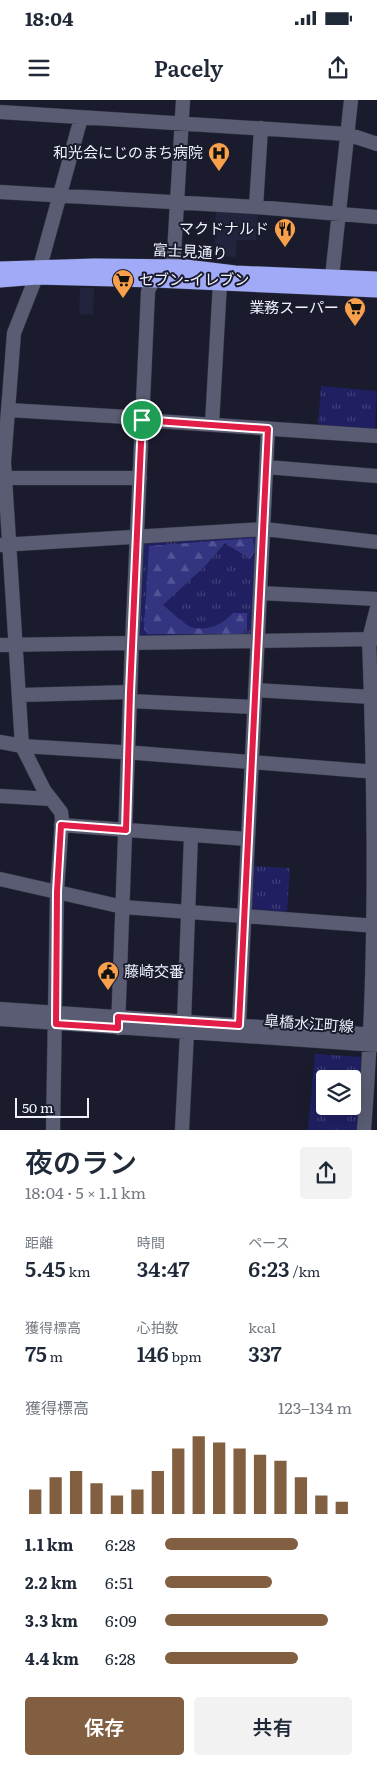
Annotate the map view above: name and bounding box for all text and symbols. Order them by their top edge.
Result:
text: 18:04 [25,4,73,32]
text: Pacely [154,51,223,84]
icon: menu [25,54,53,82]
icon: share [324,54,352,82]
place label: 和光会にじのまち病院 [53,140,203,163]
hospital icon: 和光会にじのまち病院 [207,141,231,172]
place label: マクドナルド [179,216,269,239]
restaurant icon: マクドナルド [273,217,297,248]
street label: 富士見通り [152,237,228,264]
place label: セブン-イレブン [139,267,249,290]
supermarket icon: セブン-イレブン [111,268,135,299]
place label: 業務スーパー [249,295,339,318]
supermarket icon: 業務スーパー [343,296,367,327]
pin [121,399,163,441]
icon: arrive [128,406,156,434]
place label: 藤崎交番 [124,959,184,982]
public building icon: 藤崎交番 [96,960,120,991]
street label: 皐橋水江町線 [263,1008,355,1037]
map controls [316,1070,361,1115]
button: layers [316,1070,361,1115]
scale bar [15,1095,89,1118]
text: 50 m [22,1097,54,1117]
text: 夜のラン [25,1140,137,1182]
button: share [300,1147,352,1199]
text: 18:04 · 5 × 1.1 km [25,1180,146,1204]
text: 距離 [25,1232,53,1252]
text: 時間 [137,1232,165,1252]
text: ペース [248,1232,290,1252]
text: 5.45 [25,1252,66,1283]
text: 34:47 [137,1252,190,1283]
text: 6:23 [248,1252,290,1283]
text: km [66,1261,91,1281]
text: /km [290,1261,320,1281]
text: 獲得標高 [25,1317,81,1337]
text: 心拍数 [137,1317,179,1337]
text: kcal [248,1317,276,1337]
text: 75 [25,1337,47,1368]
text: 146 [137,1337,169,1368]
text: 337 [248,1337,282,1368]
text: m [47,1346,63,1366]
text: bpm [169,1346,202,1366]
text: 獲得標高 [25,1395,89,1419]
text: 123–134 m [278,1395,352,1419]
text: 1.1 km [25,1532,73,1556]
text: 6:28 [105,1532,136,1556]
text: 2.2 km [25,1570,77,1594]
text: 6:51 [105,1570,134,1594]
text: 3.3 km [25,1608,78,1632]
text: 6:09 [105,1608,137,1632]
text: 4.4 km [25,1646,79,1670]
text: 6:28 [105,1646,136,1670]
button: 保存 [25,1697,184,1755]
button: 共有 [194,1697,352,1755]

